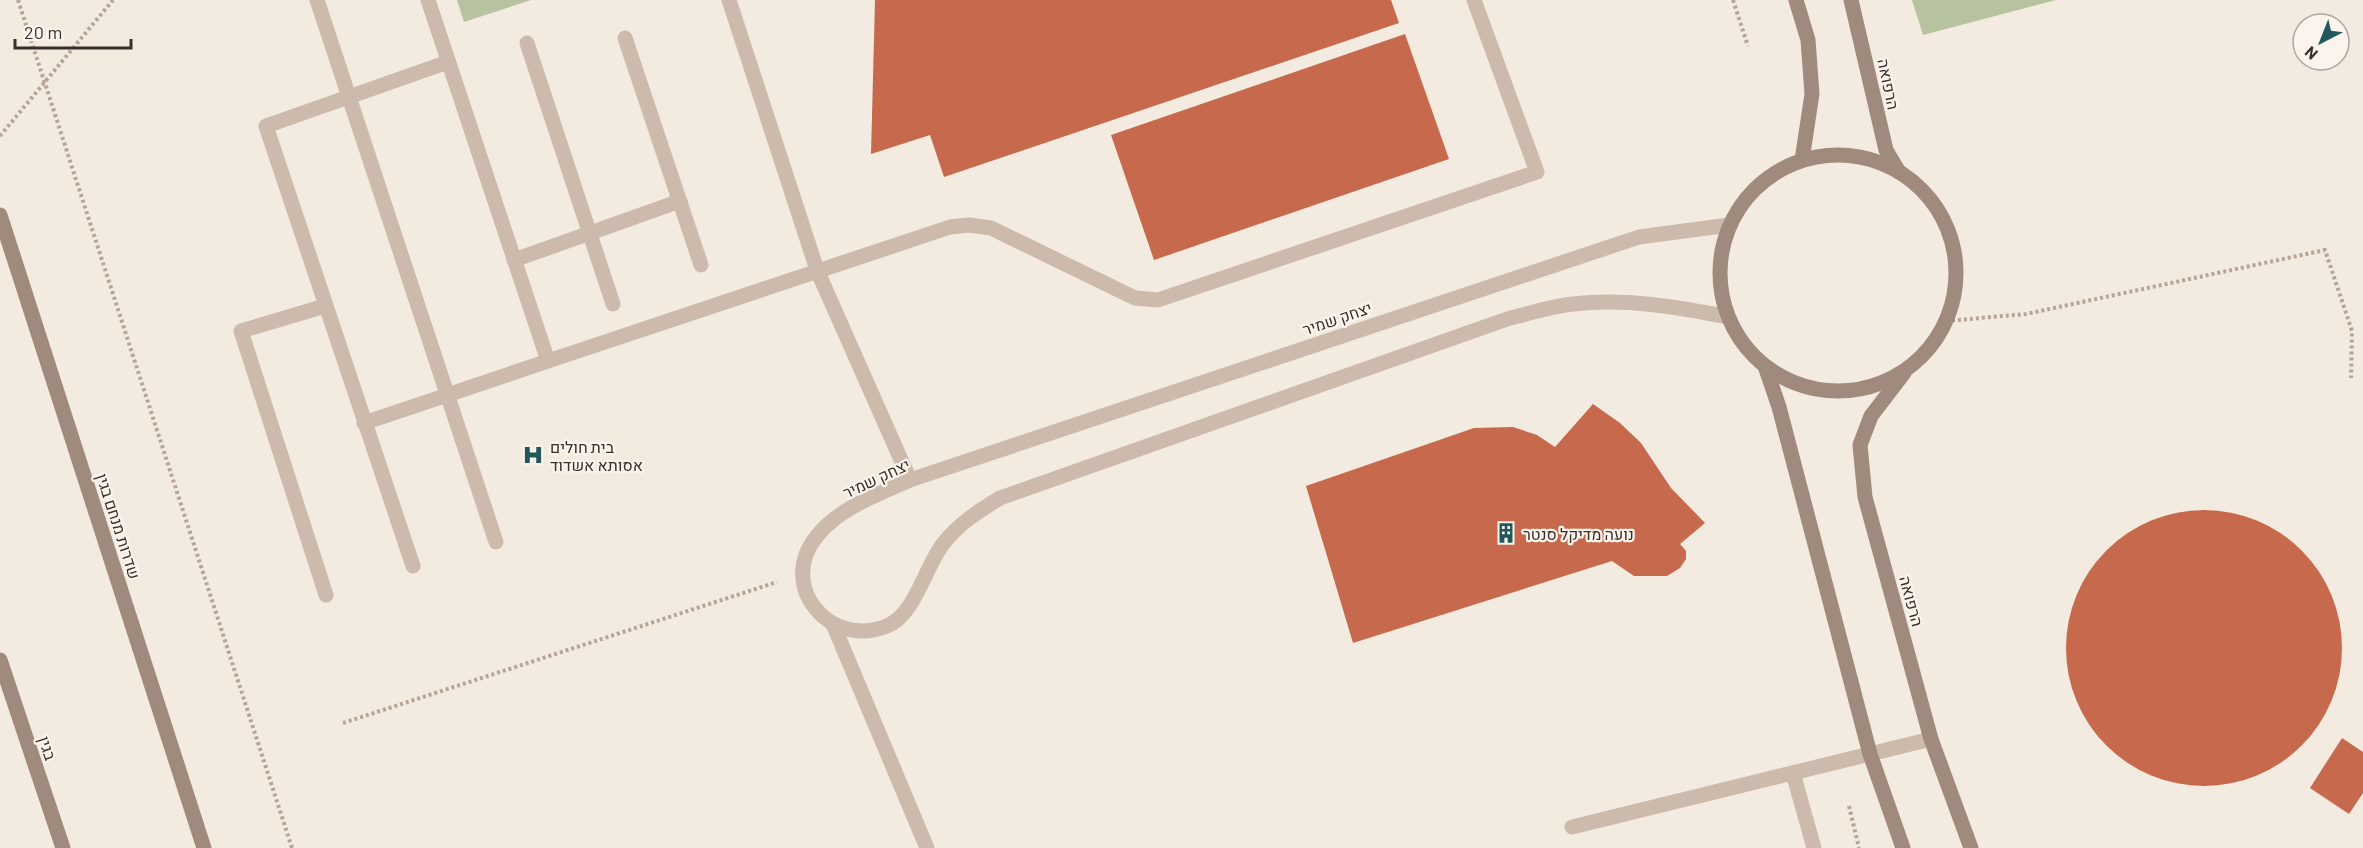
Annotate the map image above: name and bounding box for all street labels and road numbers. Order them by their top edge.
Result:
street label: הרפואה [1874,57,1904,111]
street label: יצחק שמיר [1300,297,1374,339]
street label: יצחק שמיר [839,454,913,502]
street label: שדרות מנחם בגין [93,471,145,581]
street label: הרפואה [1896,574,1928,628]
street label: בגין [35,734,61,763]

